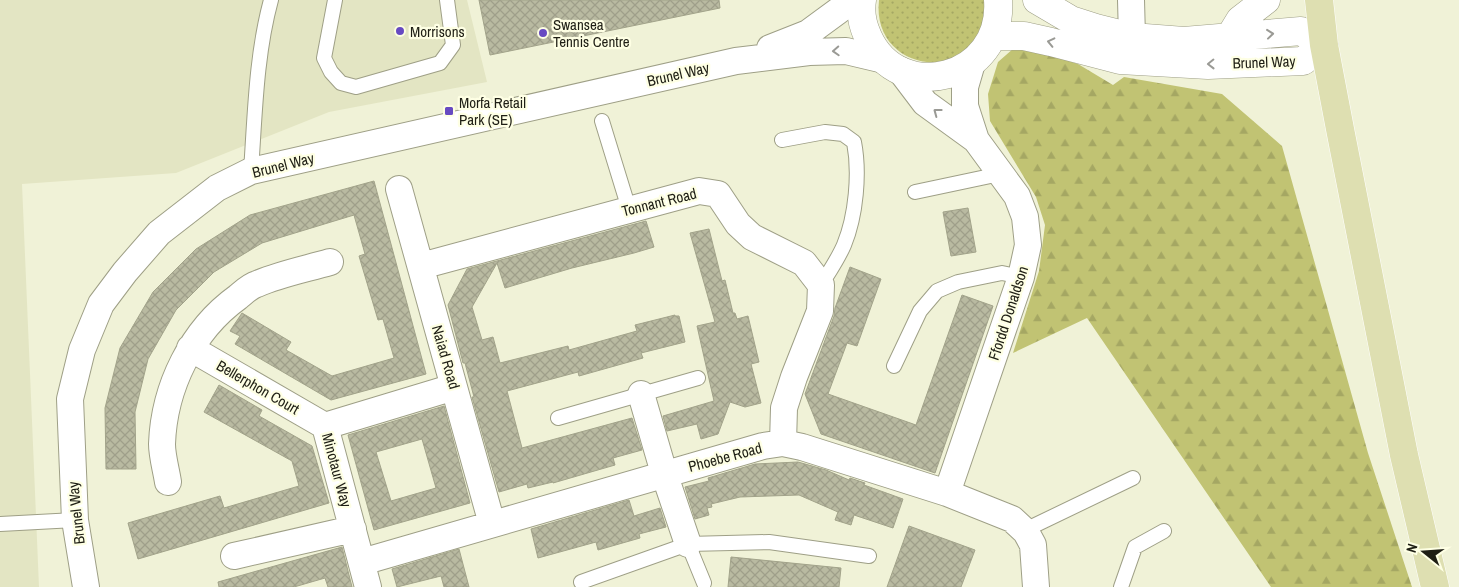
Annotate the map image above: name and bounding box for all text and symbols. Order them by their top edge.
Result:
place label: Swansea Tennis Centre [553,14,630,52]
place label: Morrisons [410,21,465,42]
marker: Morrisons [394,25,406,37]
marker: Swansea Tennis Centre [537,27,549,39]
one-way arrow [1266,29,1274,40]
one-way arrow [1046,37,1055,48]
one-way arrow [832,46,840,57]
street label: Brunel Way [1232,50,1297,74]
street label: Brunel Way [645,56,712,91]
one-way arrow [1206,59,1214,70]
place label: Morfa Retail Park (SE) [459,92,526,130]
marker: Morfa Retail Park (SE) [443,105,455,117]
one-way arrow [934,109,943,117]
street label: Brunel Way [250,147,317,183]
street label: Tonnant Road [619,183,699,221]
street label: Ffordd Donaldson [983,263,1033,363]
street label: Naiad Road [427,323,465,391]
street label: Bellerphon Court [213,355,304,419]
street label: Minotaur Way [317,431,357,510]
street label: Phoebe Road [686,437,764,477]
street label: Brunel Way [62,480,90,545]
north arrow [1399,527,1449,577]
text: N [1402,542,1421,555]

